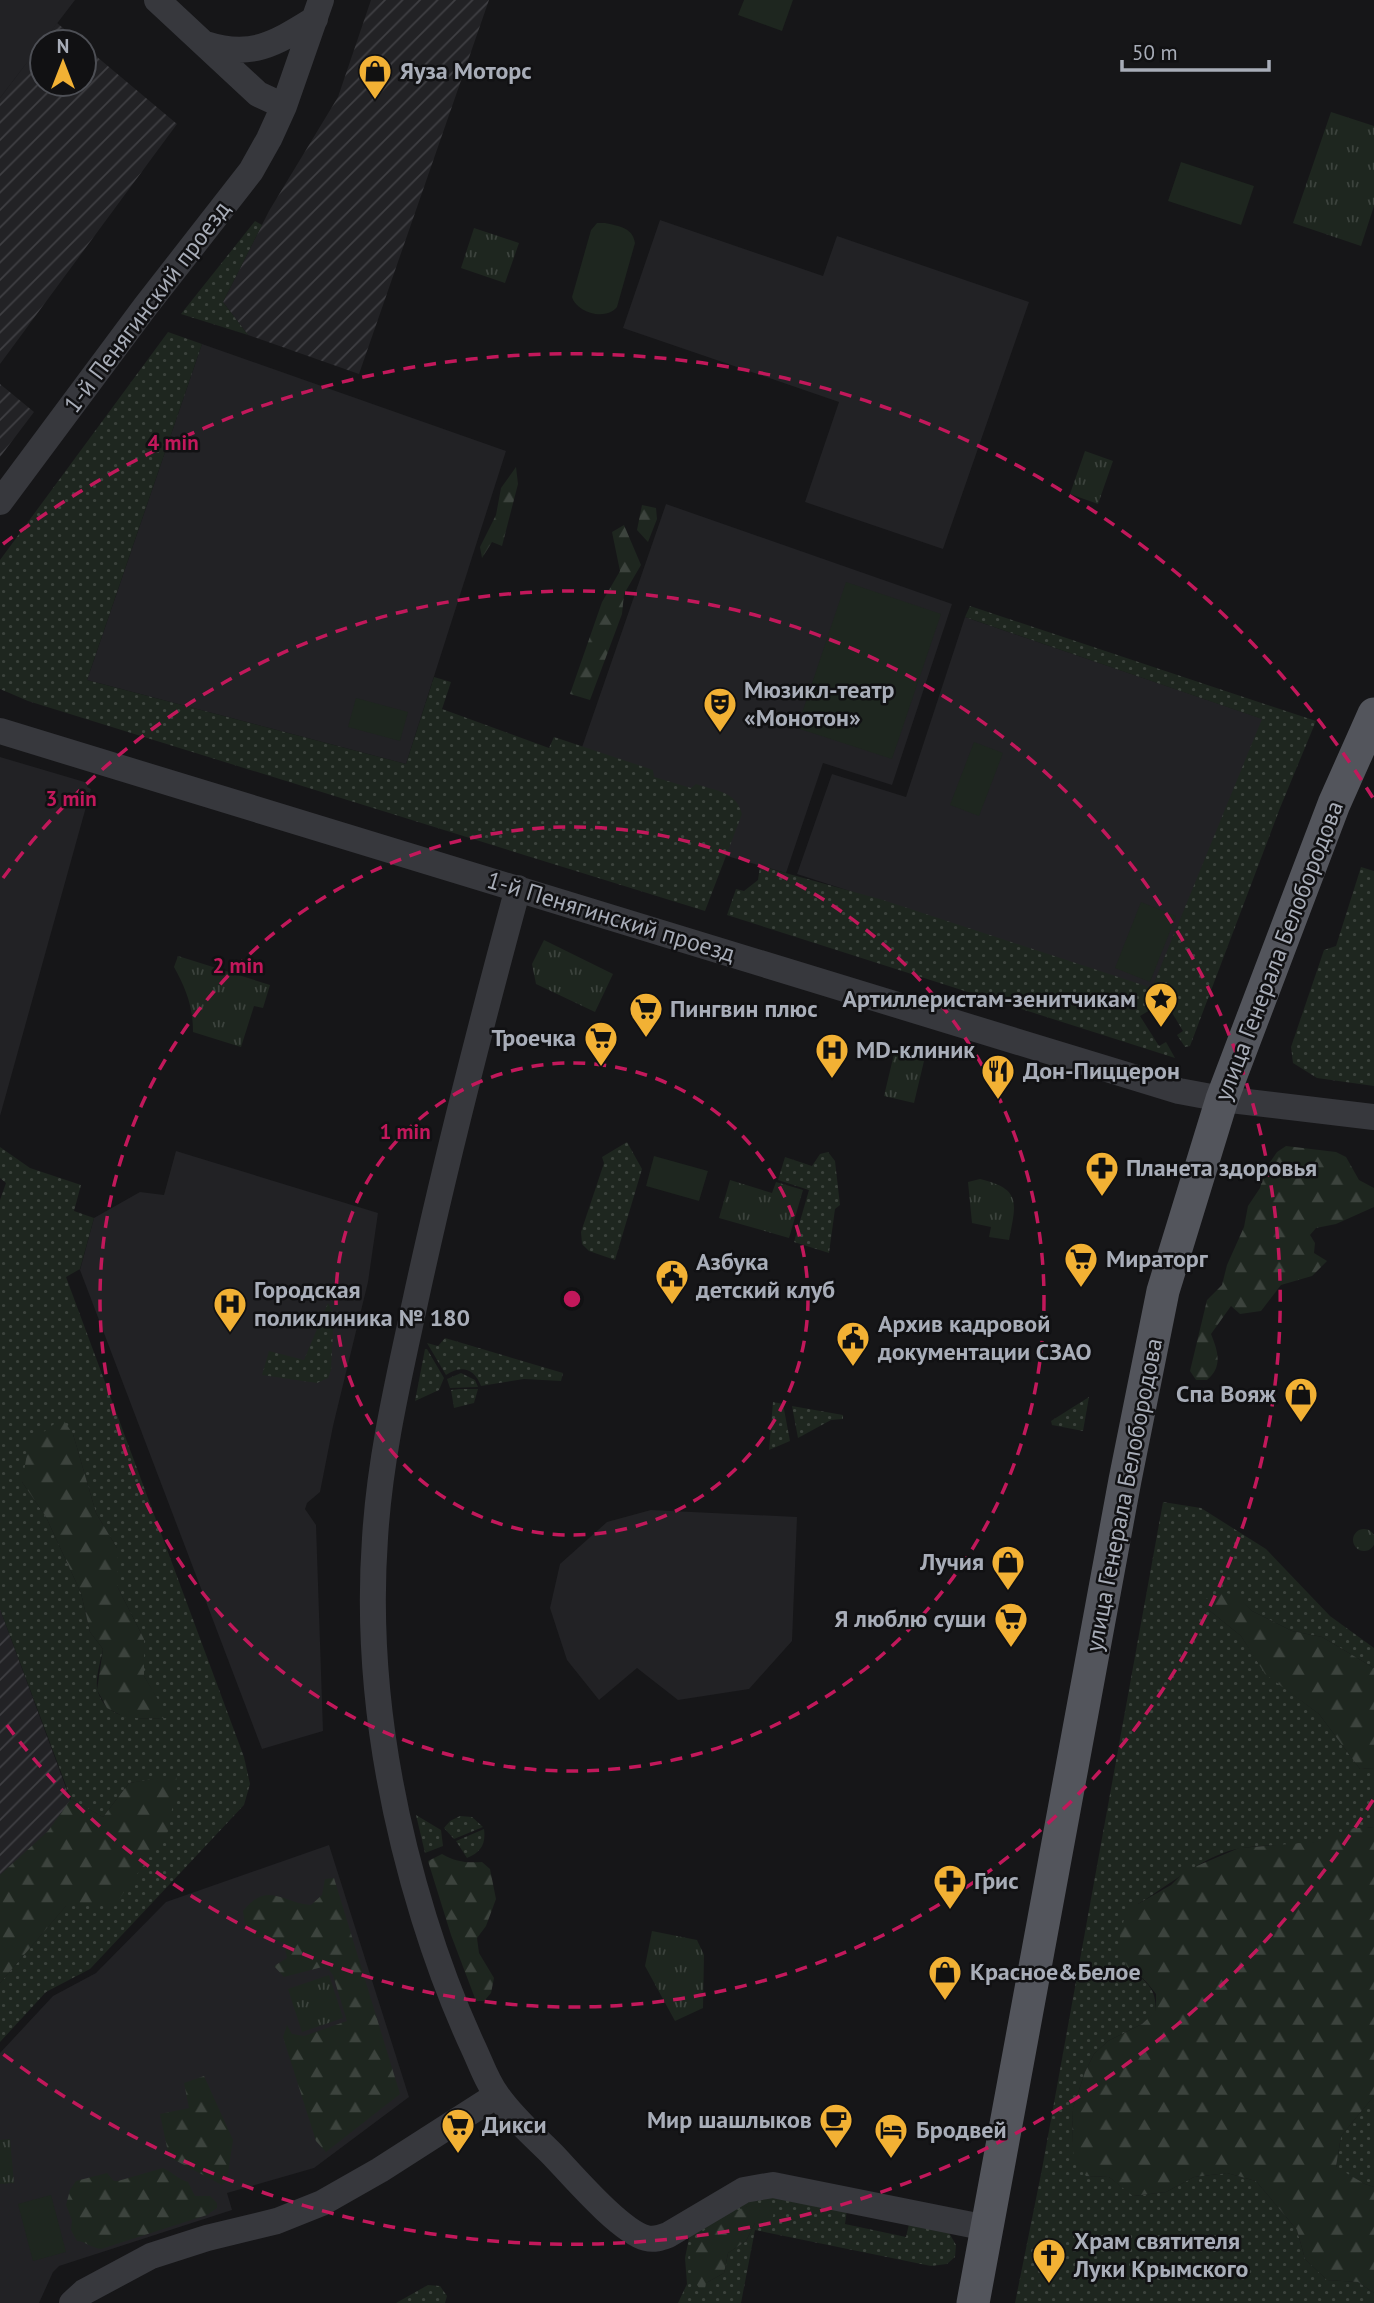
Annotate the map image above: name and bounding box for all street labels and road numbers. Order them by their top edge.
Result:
street label: 1-й Пенягинский проезд [57,194,237,419]
street label: улица Генерала Белобородова [1207,796,1350,1105]
street label: 1-й Пенягинский проезд [483,864,739,969]
street label: улица Генерала Белобородова [1078,1335,1169,1654]

